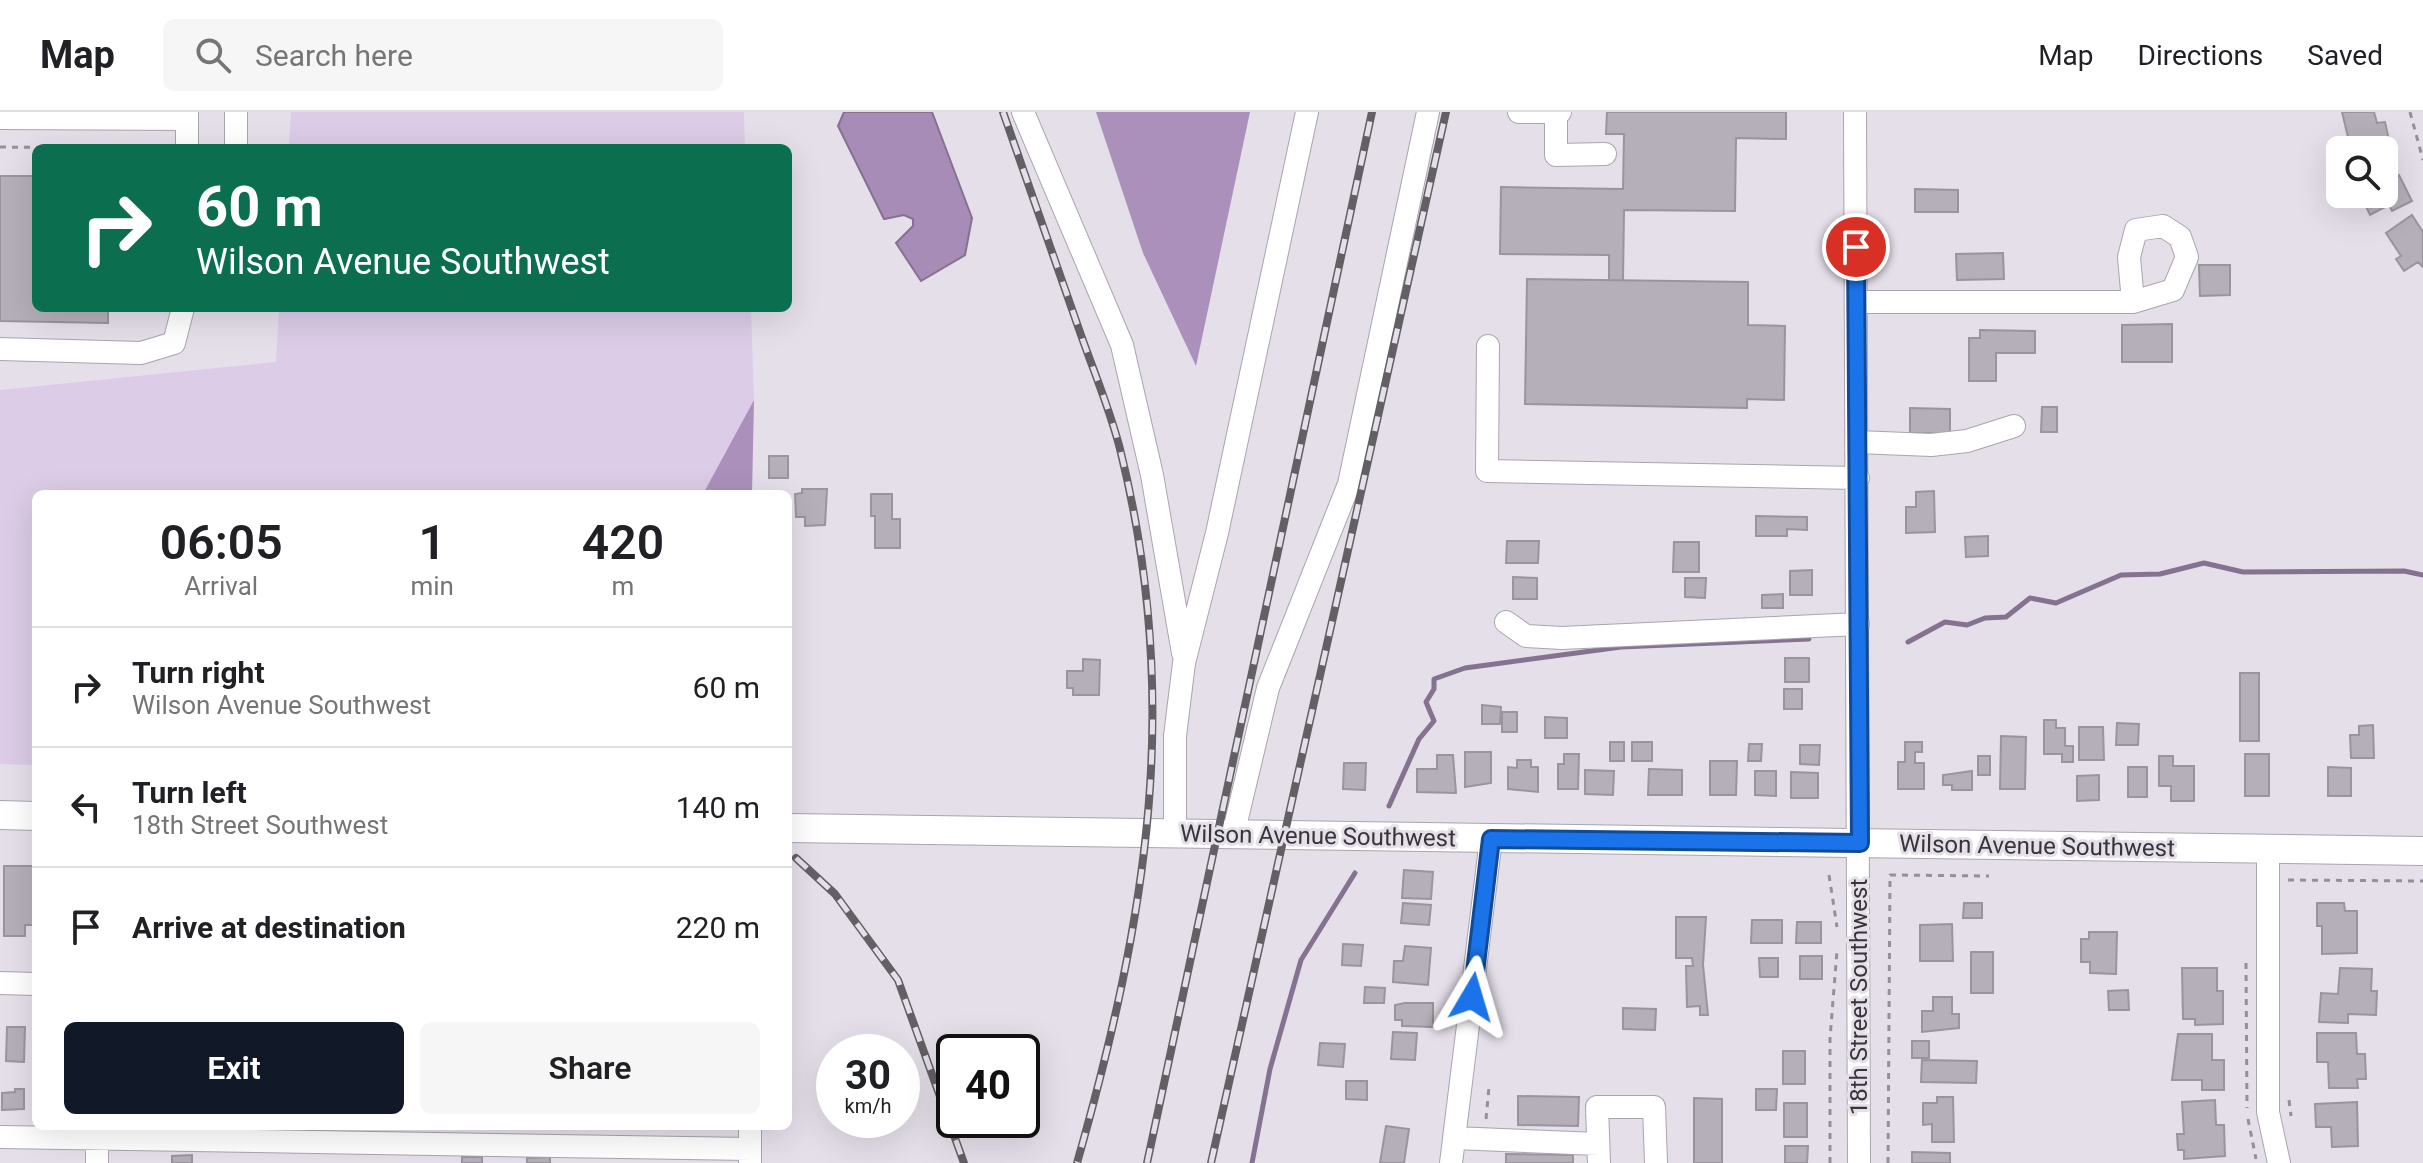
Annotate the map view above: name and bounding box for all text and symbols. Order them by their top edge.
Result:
search box [163,19,723,91]
text: Map [40,33,115,77]
icon: search [191,33,235,77]
text: Search here [255,38,413,73]
text: Map [2038,39,2094,72]
text: Directions [2138,39,2263,72]
text: Saved [2307,39,2383,72]
map controls [2326,136,2398,208]
button: search [2326,136,2398,208]
text: 60 m [196,174,323,240]
icon: right [64,176,168,280]
pin [1822,213,1890,281]
icon: arrive [1834,225,1878,269]
text: Wilson Avenue Southwest [196,241,610,283]
text: 06:05 [160,514,283,571]
text: 1 [419,514,446,571]
text: 420 [582,514,664,571]
text: Arrival [184,571,258,601]
text: min [410,571,454,601]
text: m [612,571,634,601]
text: Turn right [132,655,265,690]
icon: right [64,665,108,709]
text: 60 m [693,670,760,705]
text: Wilson Avenue Southwest [132,690,431,720]
text: Turn left [132,775,247,810]
icon: left [64,785,108,829]
text: 140 m [676,790,760,825]
text: 18th Street Southwest [132,810,388,840]
street label: Wilson Avenue Southwest [1180,820,1456,852]
street label: Wilson Avenue Southwest [1899,830,2175,862]
street label: 18th Street Southwest [1845,879,1873,1115]
icon: arrive [64,905,108,949]
text: Arrive at destination [132,910,406,945]
text: 220 m [676,910,760,945]
position arrow [1430,955,1514,1039]
button: Exit [64,1022,404,1114]
button: Share [420,1022,760,1114]
speed limit sign: 40 [936,1034,1040,1138]
text: 30 [845,1052,891,1099]
text: km/h [845,1094,891,1118]

